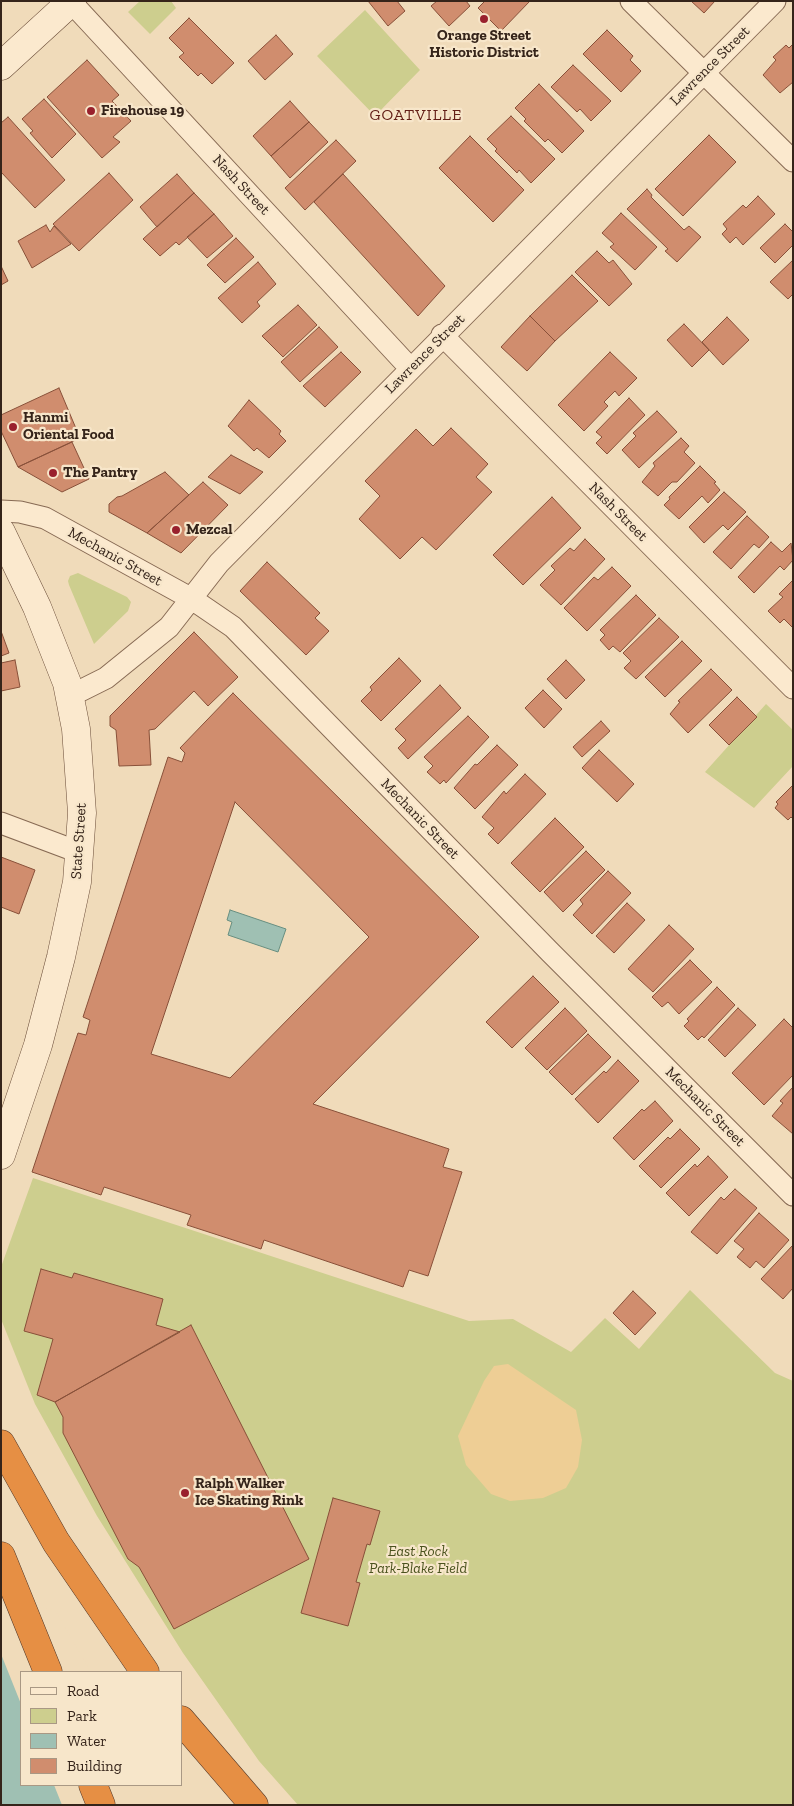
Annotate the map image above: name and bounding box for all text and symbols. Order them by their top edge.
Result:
marker: Orange Street Historic District [478,13,490,25]
street label: Lawrence Street [666,22,754,110]
place label: Orange Street Historic District [429,27,539,62]
place label: Firehouse 19 [101,102,184,120]
marker: Firehouse 19 [85,105,97,117]
district label: GOATVILLE [368,105,464,125]
street label: Nash Street [209,151,273,219]
street label: Lawrence Street [381,310,469,398]
place label: Hanmi Oriental Food [23,409,114,444]
marker: Hanmi Oriental Food [7,421,19,433]
place label: The Pantry [63,464,137,482]
marker: The Pantry [47,467,59,479]
street label: Nash Street [585,479,651,545]
place label: Mezcal [186,521,233,539]
street label: Mechanic Street [65,524,165,590]
marker: Mezcal [170,524,182,536]
street label: Mechanic Street [377,775,463,863]
street label: State Street [67,802,91,880]
street label: Mechanic Street [661,1063,749,1151]
place label: Ralph Walker Ice Skating Rink [195,1475,303,1510]
marker: Ralph Walker Ice Skating Rink [179,1487,191,1499]
park label: East Rock Park-Blake Field [369,1543,467,1578]
legend [20,1671,182,1786]
text: Road [67,1682,99,1700]
text: Park [67,1707,97,1725]
text: Water [67,1732,107,1750]
text: Building [67,1757,122,1775]

